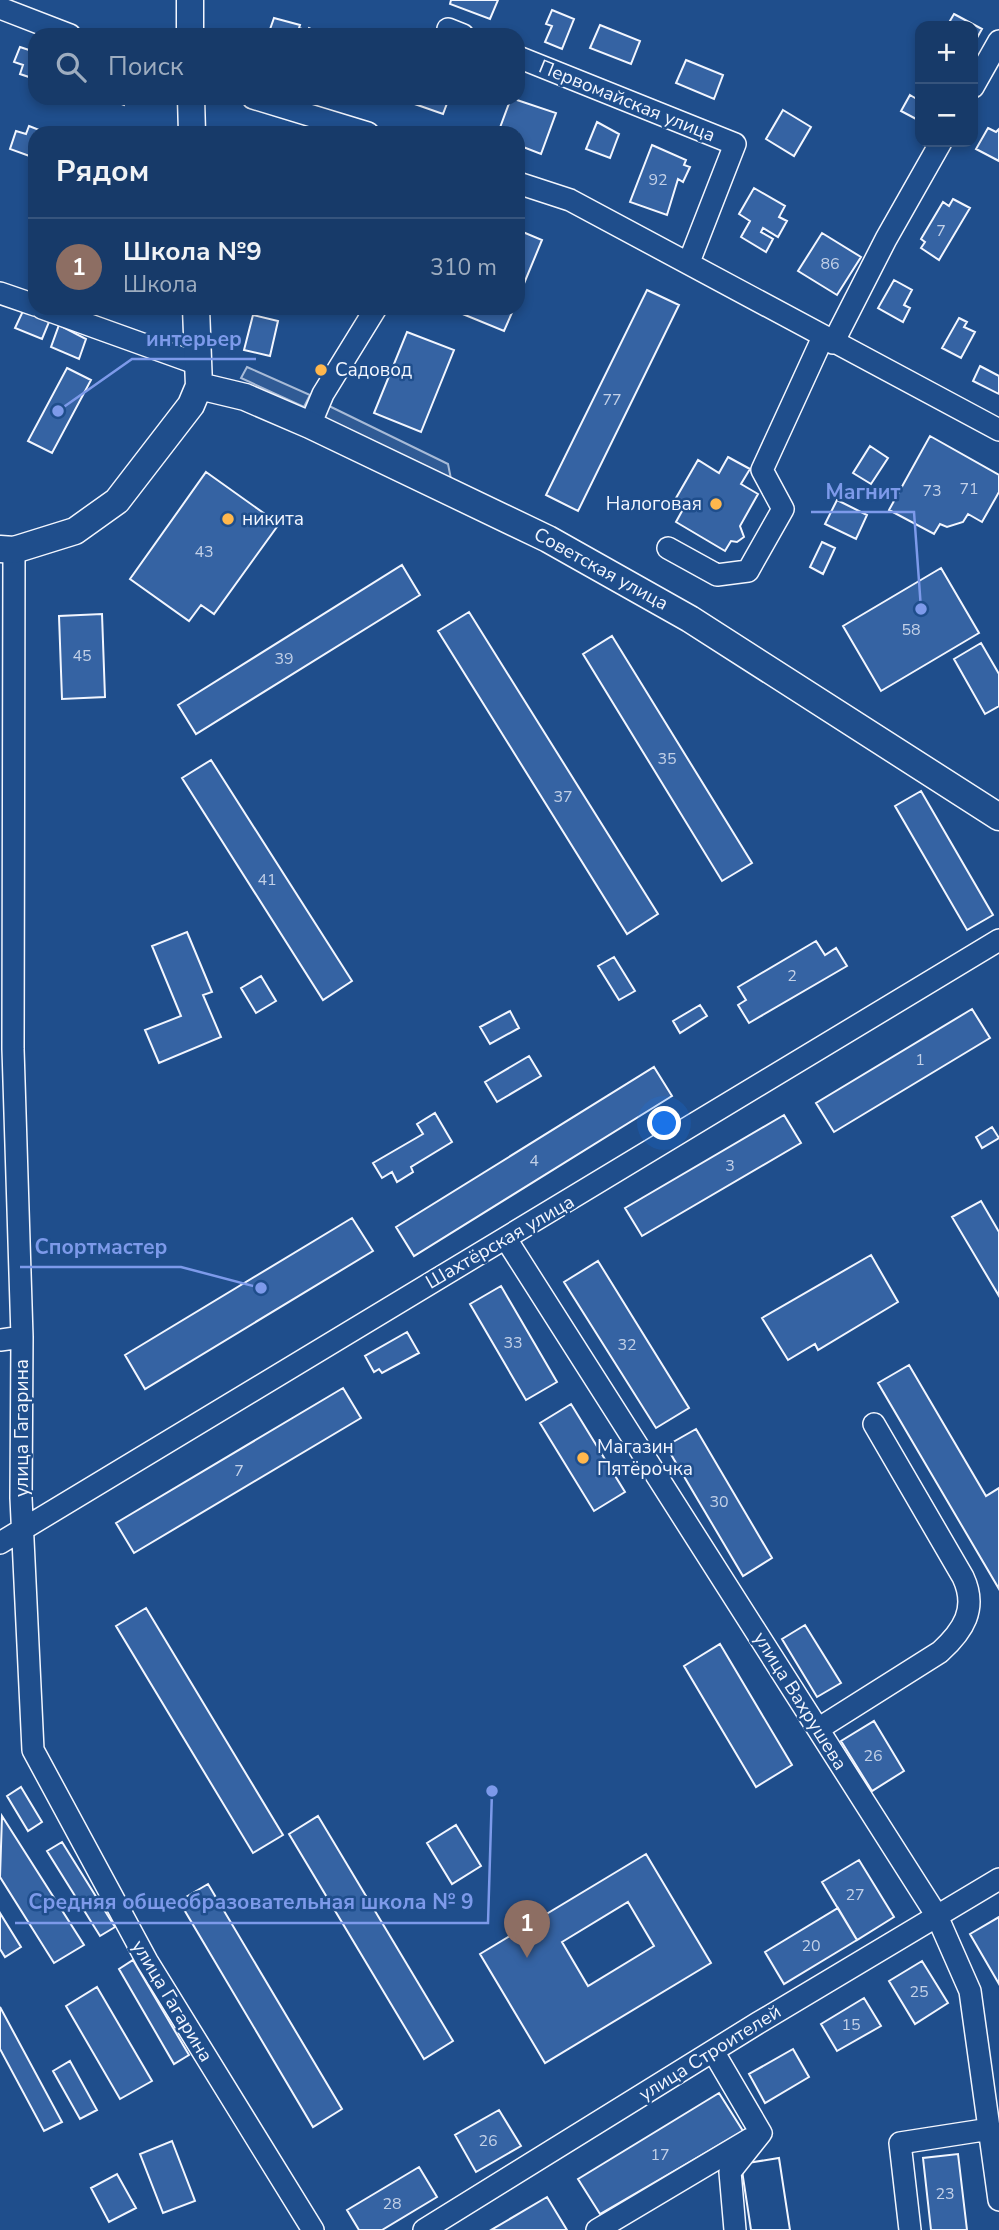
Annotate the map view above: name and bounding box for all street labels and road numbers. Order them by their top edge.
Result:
street label: Первомайская улица [535,54,719,148]
street label: Советская улица [529,521,673,617]
street label: Шахтёрская улица [421,1189,579,1295]
street label: улица Гагарина [9,1359,35,1497]
street label: улица Вахрушева [747,1627,853,1775]
street label: улица Гагарина [125,1935,219,2067]
street label: улица Строителей [634,1999,786,2107]

